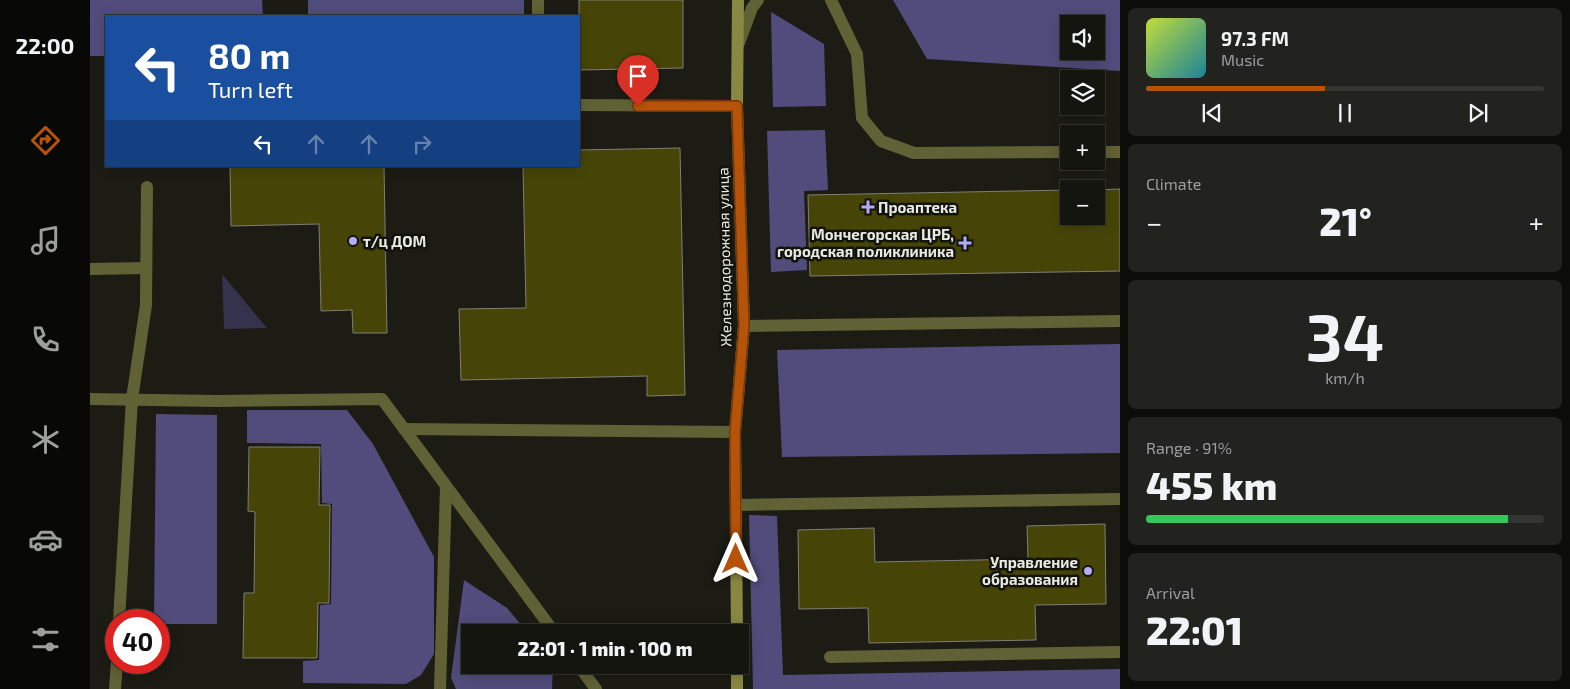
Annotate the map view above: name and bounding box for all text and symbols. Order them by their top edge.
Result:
map controls [1060,15,1105,225]
button: sound [1060,15,1105,60]
text: 97.3 FM [1221,27,1289,50]
text: 22:00 [16,32,74,58]
text: 80 m [208,34,290,76]
icon: left [125,35,190,100]
text: Music [1221,50,1264,69]
pin [617,55,659,106]
icon: arrive [624,62,652,90]
button: layers [1060,70,1105,115]
text: Turn left [208,76,293,102]
icon: previous [1198,99,1226,127]
icon: pause [1331,99,1359,127]
icon: next [1464,99,1492,127]
icon: directions [28,123,63,158]
button: + [1060,125,1105,170]
icon: left [249,130,277,158]
icon: ahead [302,130,330,158]
icon: ahead [355,130,383,158]
icon: right [408,130,436,158]
street label: Железнодорожная улица [713,167,736,347]
text: Climate [1146,174,1201,193]
button: − [1060,180,1105,225]
place label: Проаптека [878,198,957,216]
text: 21° [1319,198,1372,244]
marker: Проаптека [862,201,874,213]
text: − [1146,205,1162,239]
text: + [1529,205,1544,239]
icon: music [28,223,63,258]
place label: Мончегорская ЦРБ, городская поликлиника [777,225,954,260]
place label: т/ц ДОМ [363,232,426,250]
marker: т/ц ДОМ [347,235,359,247]
marker: Мончегорская ЦРБ, городская поликлиника [958,236,972,250]
text: 34 [1306,296,1384,374]
icon: phone [28,322,63,357]
text: km/h [1325,368,1365,387]
icon: climate [28,422,63,457]
text: Range · 91% [1146,438,1232,457]
text: 455 km [1146,462,1277,508]
icon: car [28,522,63,557]
position arrow [709,532,761,584]
place label: Управление образования [982,553,1078,588]
marker: Управление образования [1082,565,1094,577]
text: Arrival [1146,583,1195,602]
text: 22:01 [1146,607,1243,653]
speed limit sign: 40 [105,609,170,674]
icon: filters [28,622,63,657]
text: 22:01 · 1 min · 100 m [518,637,692,660]

